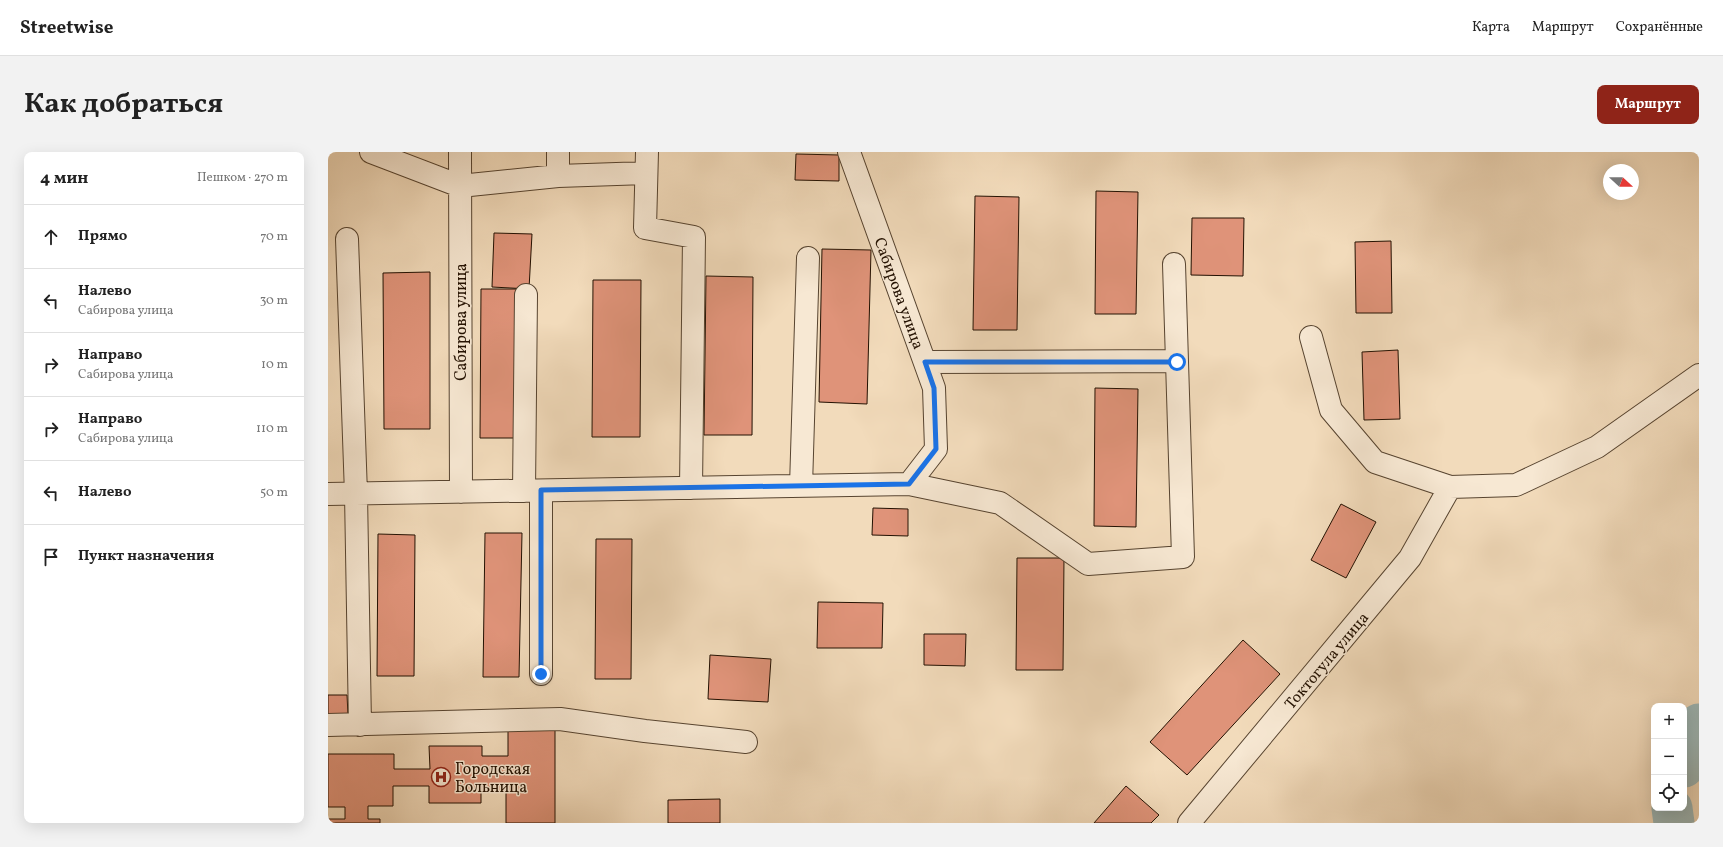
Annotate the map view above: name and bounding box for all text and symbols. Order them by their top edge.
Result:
text: Streetwise [20,15,113,41]
text: Карта [1472,18,1510,37]
text: Маршрут [1532,18,1594,37]
text: Сохранённые [1616,18,1703,37]
text: Как добраться [24,85,223,124]
button: Маршрут [1597,85,1699,124]
north arrow [1603,164,1639,200]
text: 4 мин [40,167,88,190]
text: Пешком · 270 m [197,169,288,187]
icon: ahead [40,226,62,248]
text: Прямо [78,226,127,247]
text: 70 m [260,228,288,246]
street label: Сабирова улица [868,235,929,353]
street label: Сабирова улица [451,263,473,381]
text: Налево [78,281,132,302]
icon: left [40,290,62,312]
text: 30 m [260,292,288,310]
text: Сабирова улица [78,302,174,320]
text: Направо [78,345,142,366]
route start [1168,353,1186,371]
icon: right [40,354,62,376]
text: 10 m [261,356,288,374]
text: Сабирова улица [78,366,174,384]
text: Направо [78,409,142,430]
icon: right [40,418,62,440]
text: 110 m [256,420,288,438]
text: Сабирова улица [78,430,174,448]
icon: left [40,482,62,504]
text: Налево [78,482,132,503]
text: 50 m [260,484,288,502]
icon: arrive [40,546,62,568]
text: Пункт назначения [78,546,214,567]
street label: Токтогула улица [1280,608,1375,715]
route end [532,665,550,683]
map controls [1651,703,1687,811]
button: + [1651,703,1687,739]
button: − [1651,739,1687,775]
place label: Городская Больница [455,759,530,799]
hospital icon: Городская Больница [430,766,452,788]
button: locate [1651,775,1687,811]

